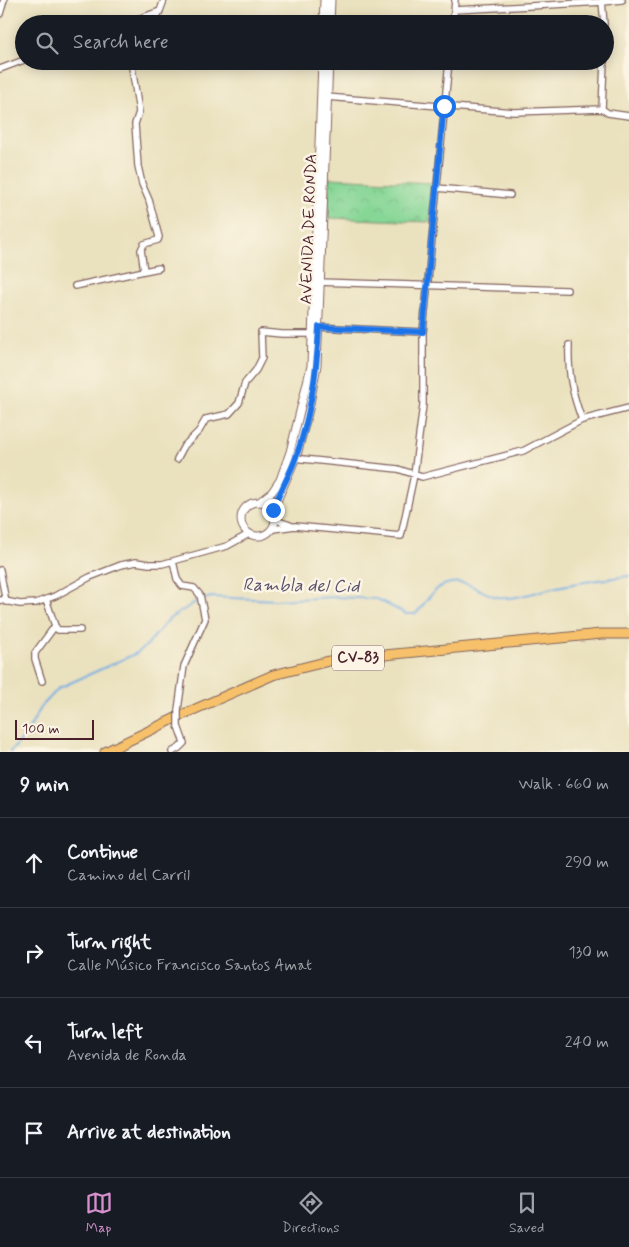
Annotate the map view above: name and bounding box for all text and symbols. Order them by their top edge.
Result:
search box [15,15,614,70]
icon: search [33,29,61,57]
text: Search here [73,30,169,55]
route start [433,95,456,118]
street label: AVENIDA DE RONDA [296,153,322,305]
route end [262,499,285,522]
water label: Rambla del Cid [242,573,361,599]
road number: CV-83 [332,646,384,670]
scale bar [15,717,94,740]
text: 100 m [22,720,60,738]
text: 9 min [20,771,69,799]
text: Walk · 660 m [518,774,609,795]
text: Continue [67,840,138,865]
icon: ahead [20,849,48,877]
text: 290 m [565,852,609,873]
text: Camino del Carril [67,865,190,886]
text: Turn right [67,930,151,955]
icon: right [20,939,48,967]
text: 130 m [568,942,609,963]
text: Calle Músico Francisco Santos Amat [67,955,312,976]
text: Turn left [67,1020,143,1045]
icon: left [20,1029,48,1057]
text: 240 m [565,1032,609,1053]
text: Avenida de Ronda [67,1045,187,1066]
icon: arrive [20,1119,48,1147]
text: Arrive at destination [67,1120,231,1145]
tab: Map [85,1189,113,1237]
tab: Directions [282,1189,340,1237]
tab: Saved [509,1189,544,1237]

